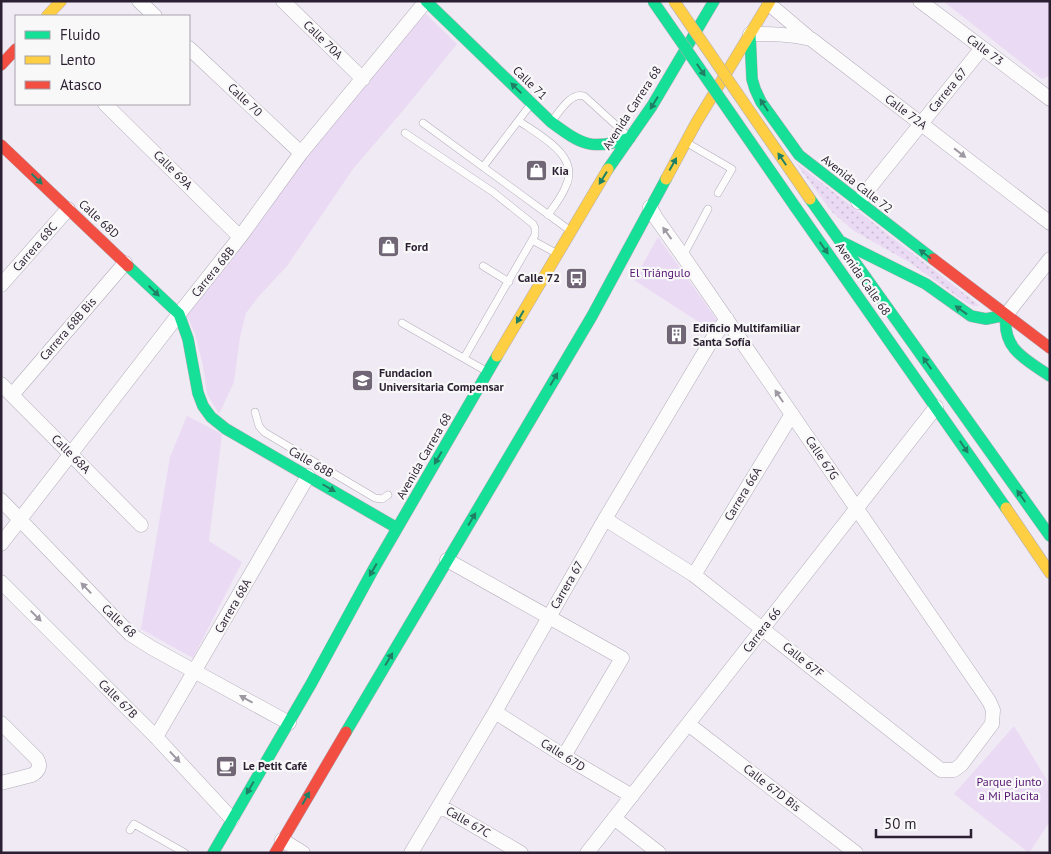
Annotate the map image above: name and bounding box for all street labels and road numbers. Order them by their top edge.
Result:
street label: Calle 70A [301,17,346,62]
street label: Calle 73 [964,31,1007,68]
street label: Calle 71 [510,63,551,103]
street label: Avenida Carrera 68 [599,63,664,152]
street label: Carrera 67 [925,64,970,115]
street label: Calle 70 [225,80,266,120]
street label: Calle 72A [882,91,930,132]
street label: Calle 69A [151,147,196,192]
street label: Avenida Calle 72 [819,151,896,216]
street label: Calle 68D [76,196,123,241]
street label: Carrera 68C [9,219,60,274]
street label: Avenida Calle 68 [833,239,894,318]
street label: Carrera 68B [188,244,237,300]
street label: Carrera 68B Bis [36,294,99,363]
street label: Avenida Carrera 68 [393,410,454,501]
street label: Calle 68A [49,431,94,476]
street label: Calle 67G [802,433,842,482]
street label: Calle 68B [286,443,336,480]
street label: Carrera 66A [721,464,765,523]
street label: Carrera 67 [547,558,586,612]
street label: Carrera 68A [211,576,254,636]
street label: Calle 68 [99,601,140,640]
street label: Carrera 66 [739,604,784,655]
street label: Calle 67F [780,639,827,681]
street label: Calle 67B [96,676,141,721]
street label: Calle 67D [538,735,588,774]
street label: Calle 67D Bis [741,761,804,815]
street label: Calle 67C [443,803,493,840]

